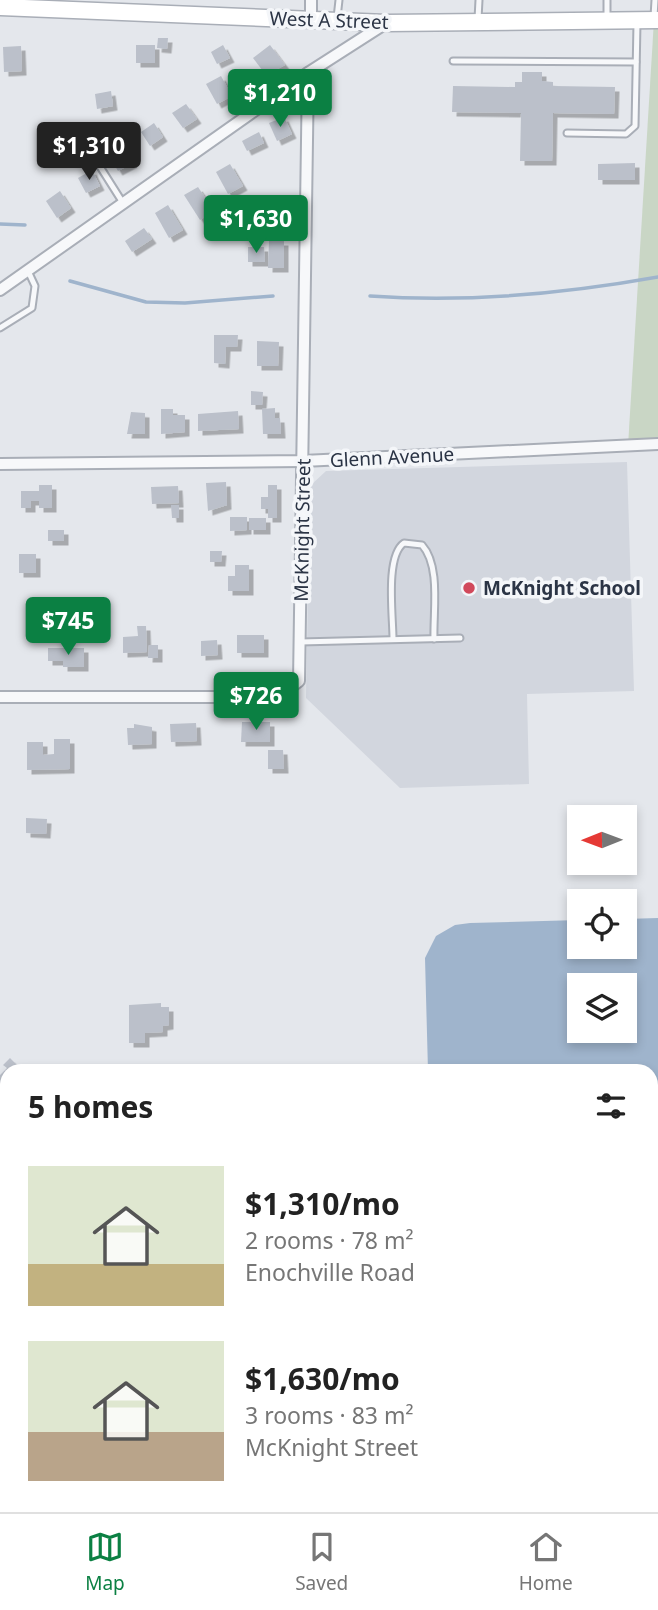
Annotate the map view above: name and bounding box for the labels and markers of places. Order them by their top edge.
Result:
pin: $1,210 [223,69,337,129]
pin: $1,310 [32,122,146,182]
pin: $1,630 [199,196,313,255]
place label: McKnight School [483,575,641,601]
marker: McKnight School [461,580,477,596]
pin: $745 [27,598,109,657]
pin: $726 [215,672,297,732]

